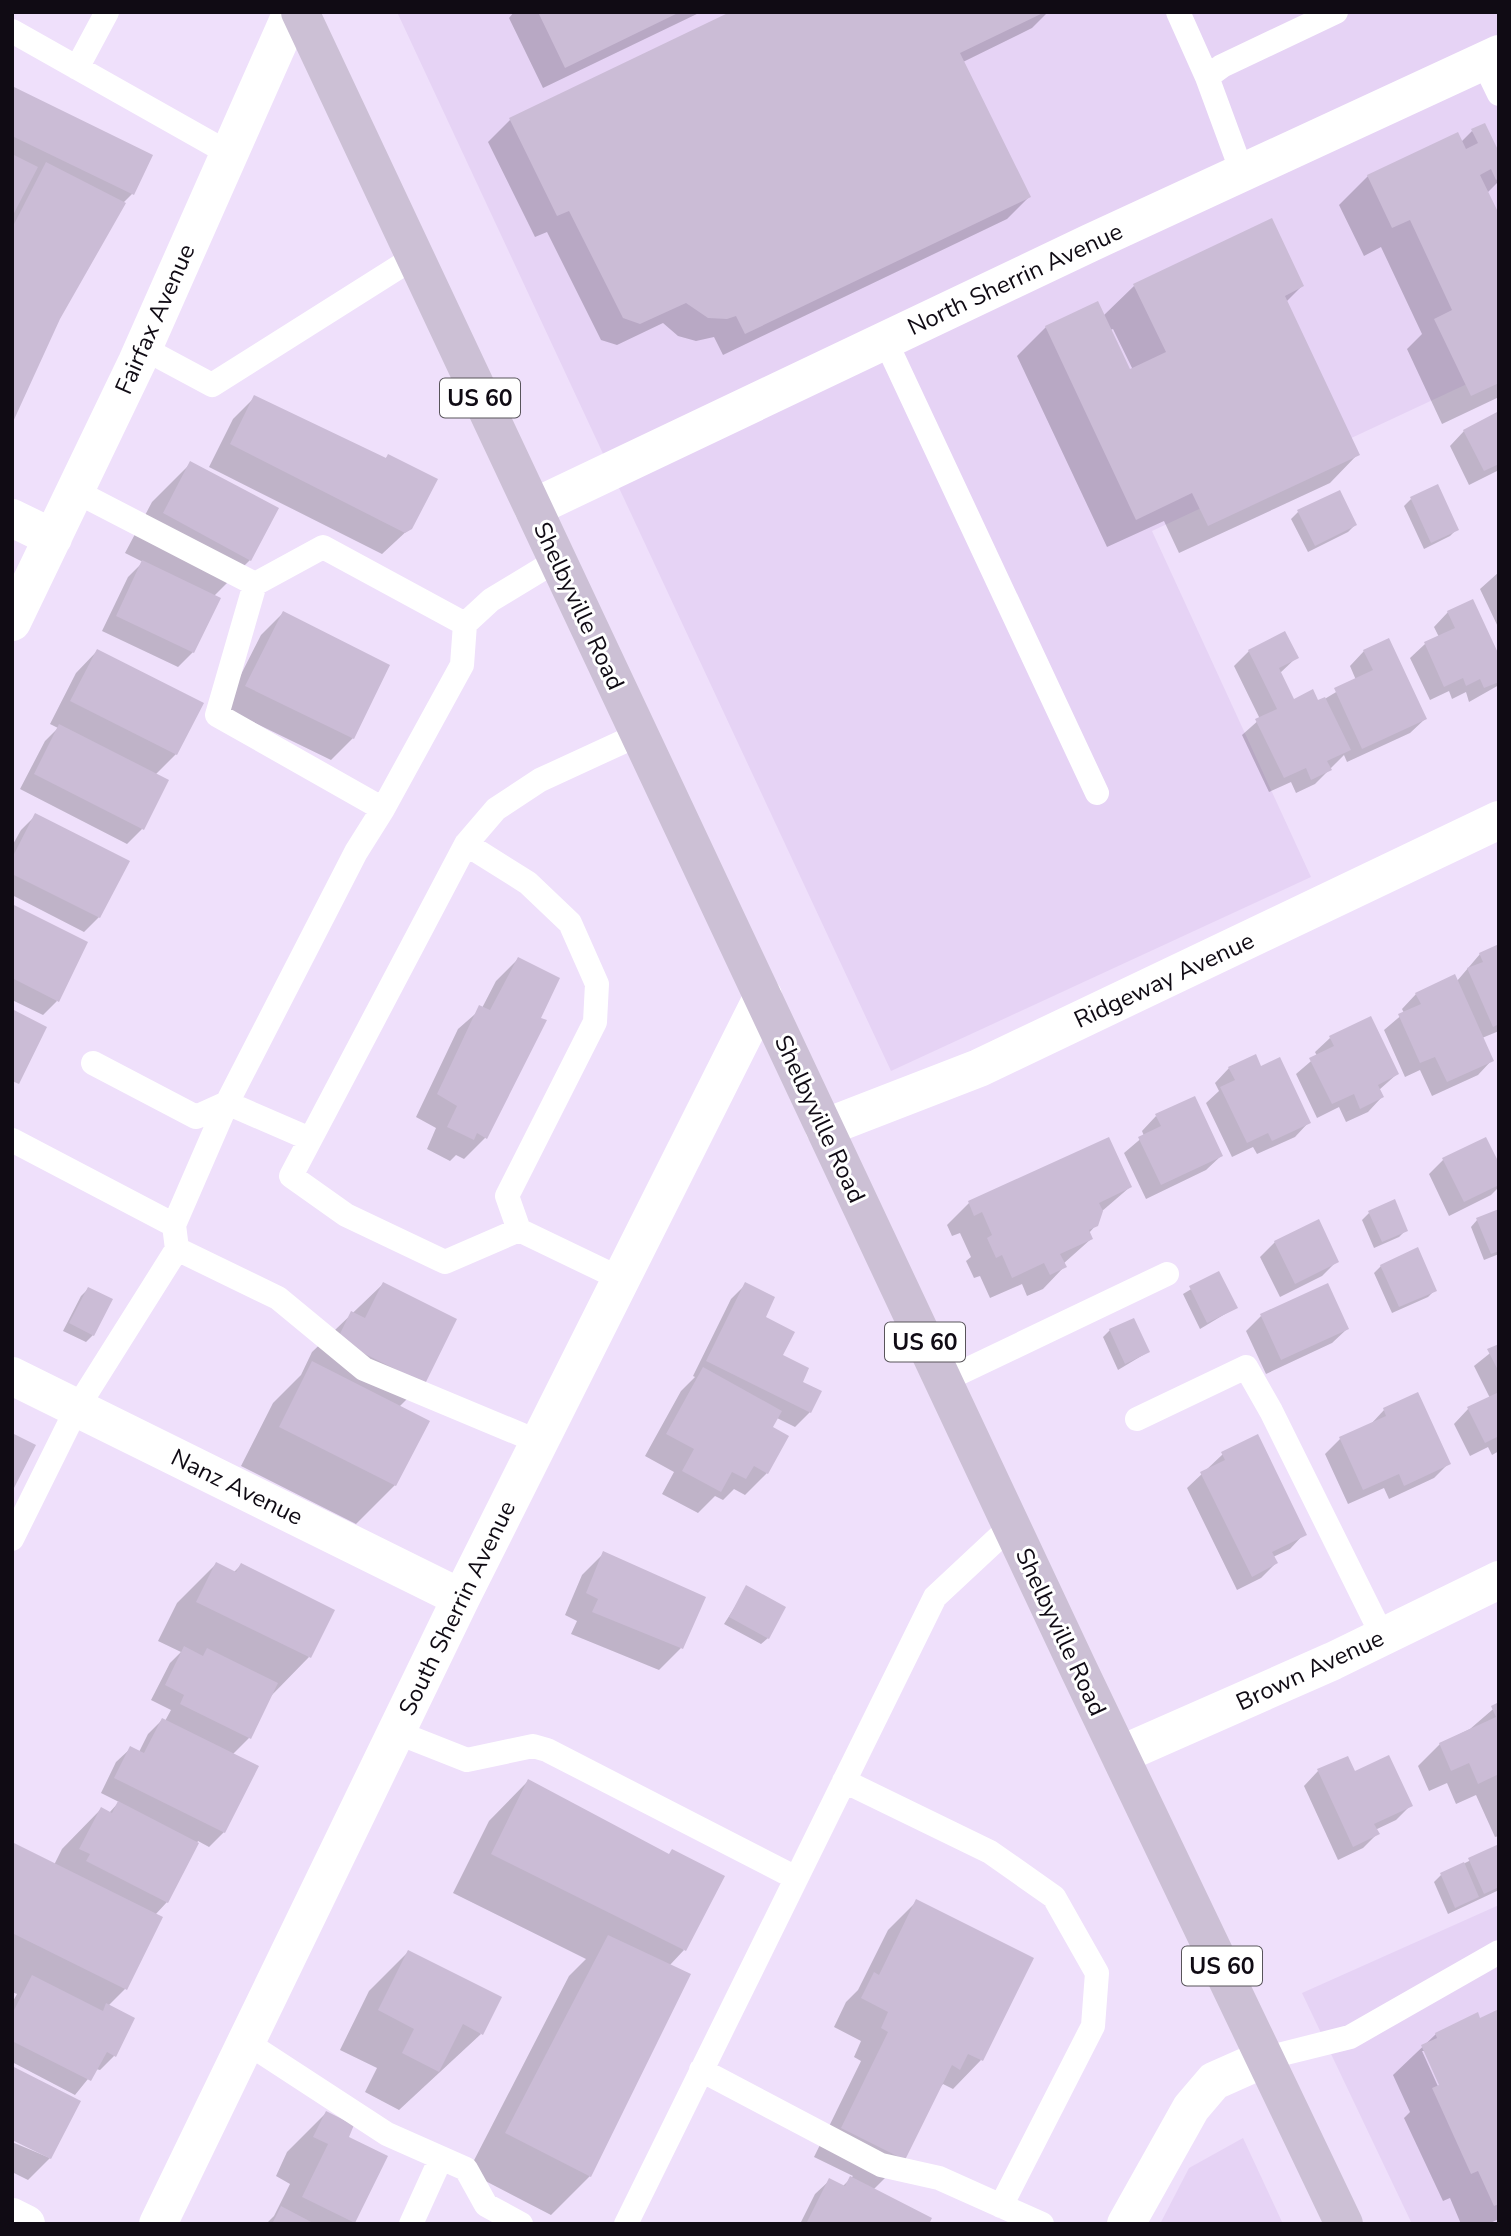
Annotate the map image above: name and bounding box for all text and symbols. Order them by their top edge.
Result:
street label: North Sherrin Avenue [902,215,1128,343]
street label: Fairfax Avenue [108,239,202,399]
road number: US 60 [440,378,520,418]
street label: Shelbyville Road [526,517,632,695]
street label: Ridgeway Avenue [1069,924,1259,1036]
street label: Shelbyville Road [767,1030,873,1208]
road number: US 60 [885,1322,965,1362]
street label: Nanz Avenue [166,1441,308,1533]
street label: South Sherrin Avenue [391,1495,523,1721]
street label: Shelbyville Road [1008,1543,1114,1721]
street label: Brown Avenue [1231,1622,1389,1718]
road number: US 60 [1182,1946,1262,1985]

